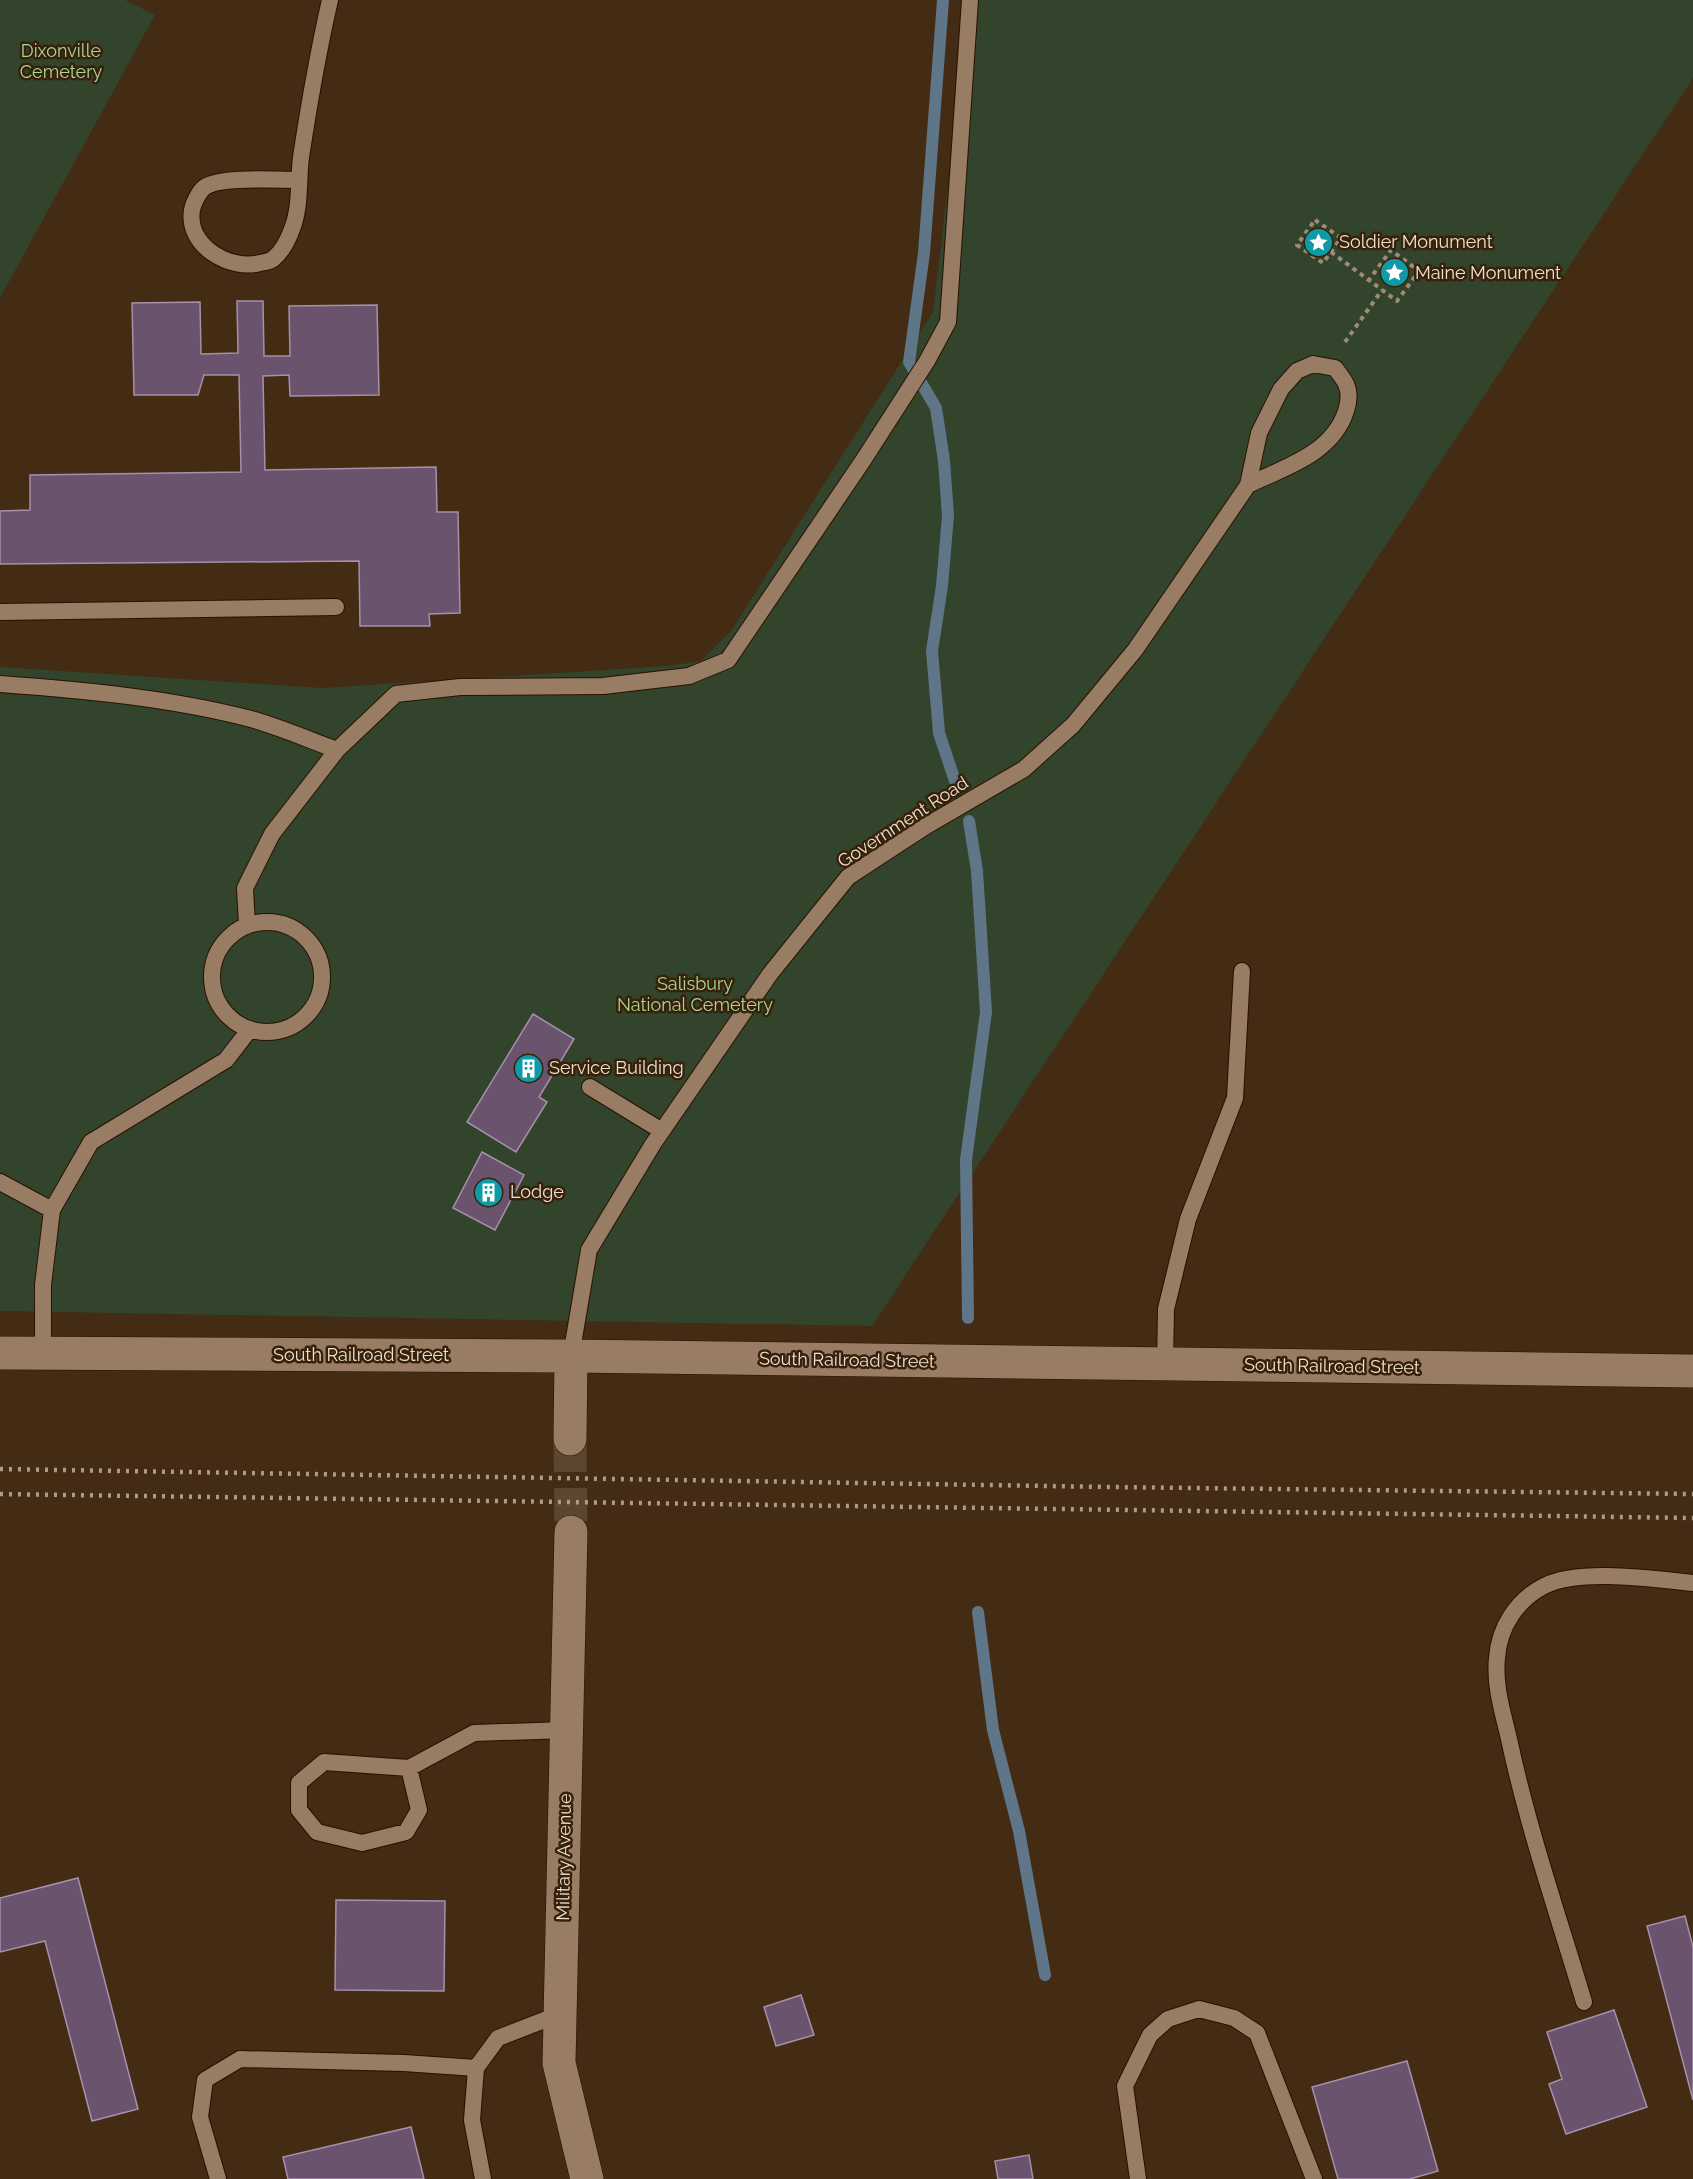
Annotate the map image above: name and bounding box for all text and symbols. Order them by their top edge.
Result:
park label: Dixonville Cemetery [20,40,102,82]
place icon: Soldier Monument [1302,226,1334,258]
place label: Soldier Monument [1339,231,1493,252]
place icon: Maine Monument [1378,257,1410,289]
place label: Maine Monument [1415,262,1561,283]
street label: Government Road [834,772,972,872]
park label: Salisbury National Cemetery [617,973,773,1015]
building icon: Service Building [512,1052,544,1084]
place label: Service Building [549,1057,684,1078]
building icon: Lodge [473,1176,505,1208]
place label: Lodge [510,1181,564,1202]
street label: South Railroad Street [273,1344,449,1365]
street label: South Railroad Street [759,1347,935,1372]
street label: South Railroad Street [1244,1353,1420,1378]
street label: Military Avenue [552,1793,575,1921]

